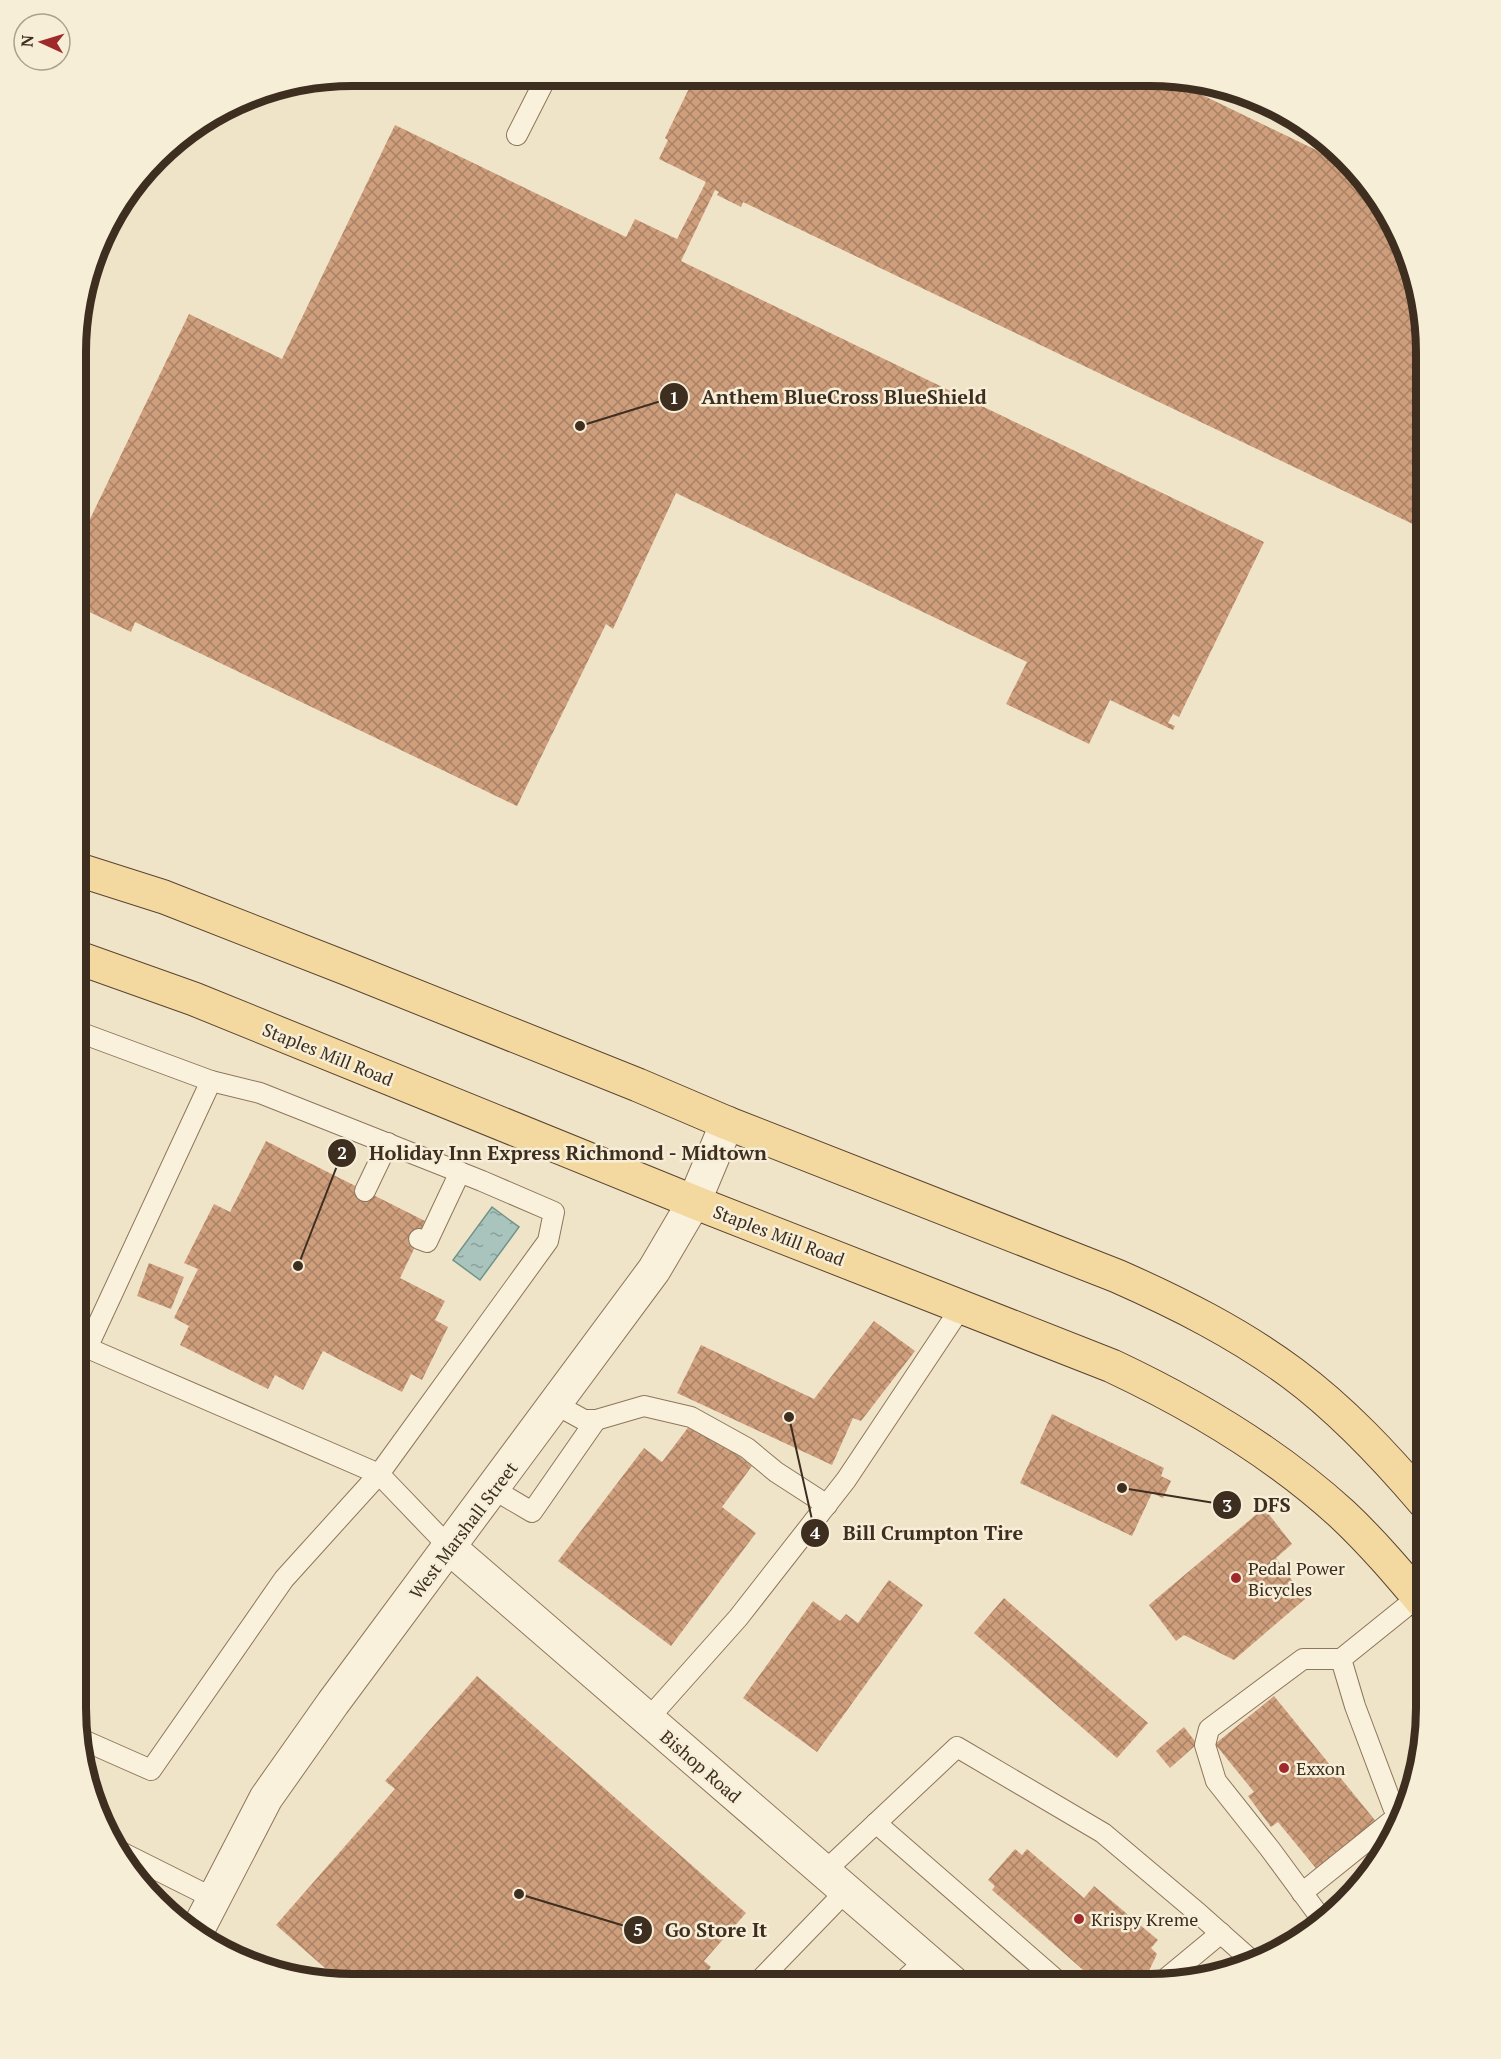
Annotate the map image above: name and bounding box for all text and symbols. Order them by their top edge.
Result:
north arrow [12,12,72,72]
text: N [16,34,38,48]
callout: Anthem BlueCross BlueShield [659,378,999,416]
text: Anthem BlueCross BlueShield [701,383,987,410]
text: 1 [669,385,679,409]
street label: Staples Mill Road [259,1017,397,1091]
callout: Holiday Inn Express Richmond - Midtown [327,1134,780,1172]
text: Holiday Inn Express Richmond - Midtown [369,1139,767,1166]
text: 2 [337,1140,347,1164]
street label: Staples Mill Road [710,1199,848,1271]
street label: West Marshall Street [404,1456,523,1603]
callout: DFS [1212,1486,1303,1524]
text: DFS [1253,1491,1291,1518]
text: 3 [1222,1493,1232,1517]
callout: Bill Crumpton Tire [800,1514,1035,1552]
text: Bill Crumpton Tire [843,1519,1023,1546]
text: 4 [810,1520,821,1544]
place label: Pedal Power Bicycles [1248,1556,1345,1601]
marker: Pedal Power Bicycles [1229,1571,1243,1585]
street label: Bishop Road [656,1724,746,1808]
place label: Exxon [1296,1756,1346,1780]
marker: Exxon [1277,1761,1291,1775]
place label: Krispy Kreme [1091,1907,1198,1931]
callout: Go Store It [623,1911,779,1949]
marker: Krispy Kreme [1072,1912,1086,1926]
text: Go Store It [665,1916,767,1943]
text: 5 [633,1917,643,1941]

